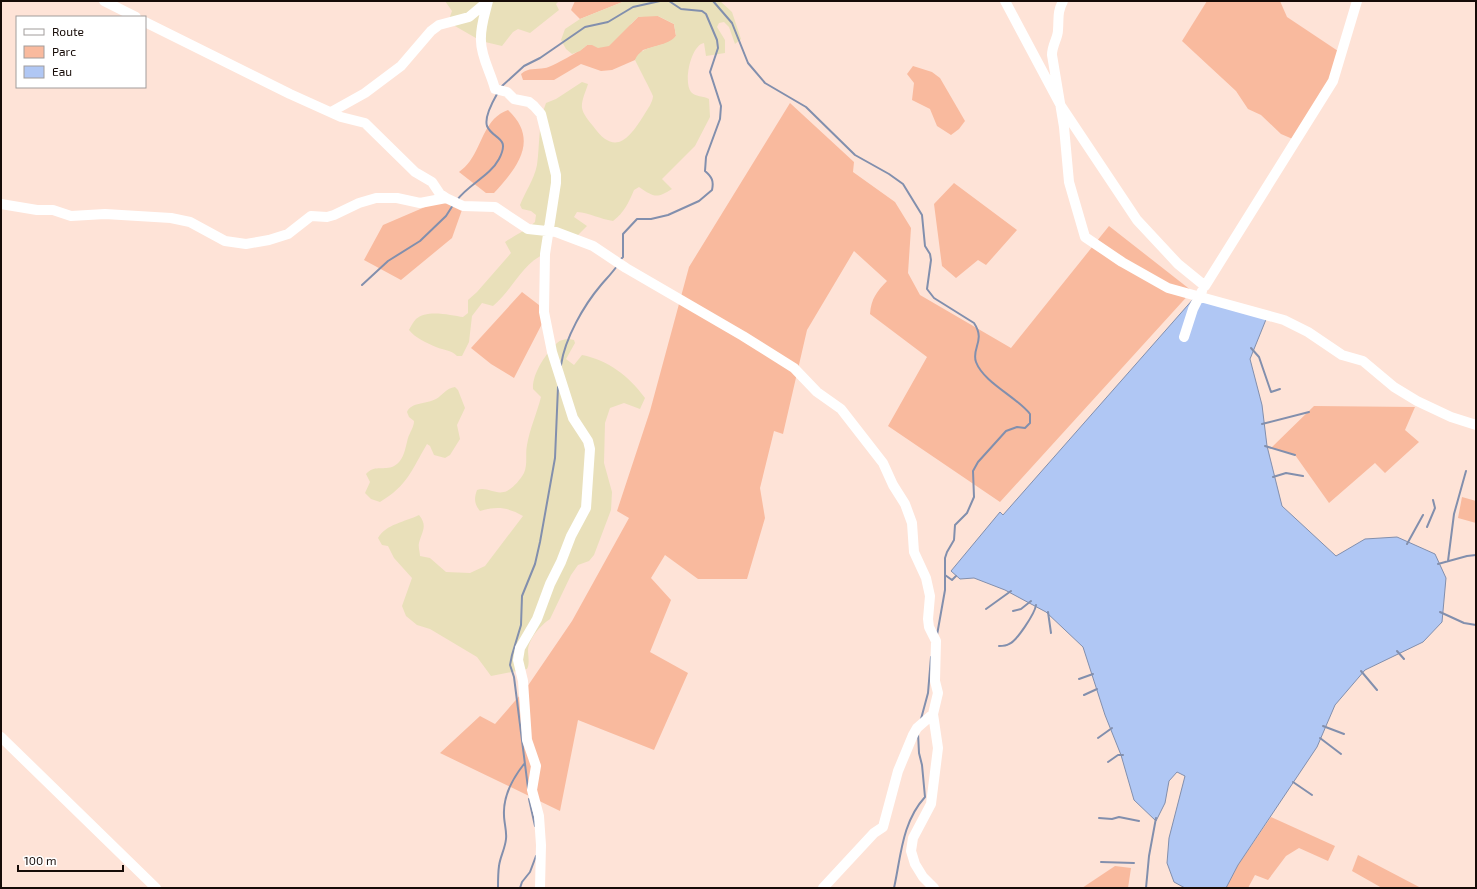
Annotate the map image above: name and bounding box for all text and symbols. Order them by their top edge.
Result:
legend [16,16,146,88]
text: Route [52,24,84,38]
text: Parc [52,44,76,58]
text: Eau [52,64,72,78]
scale bar [18,847,123,873]
text: 100 m [24,853,56,867]

